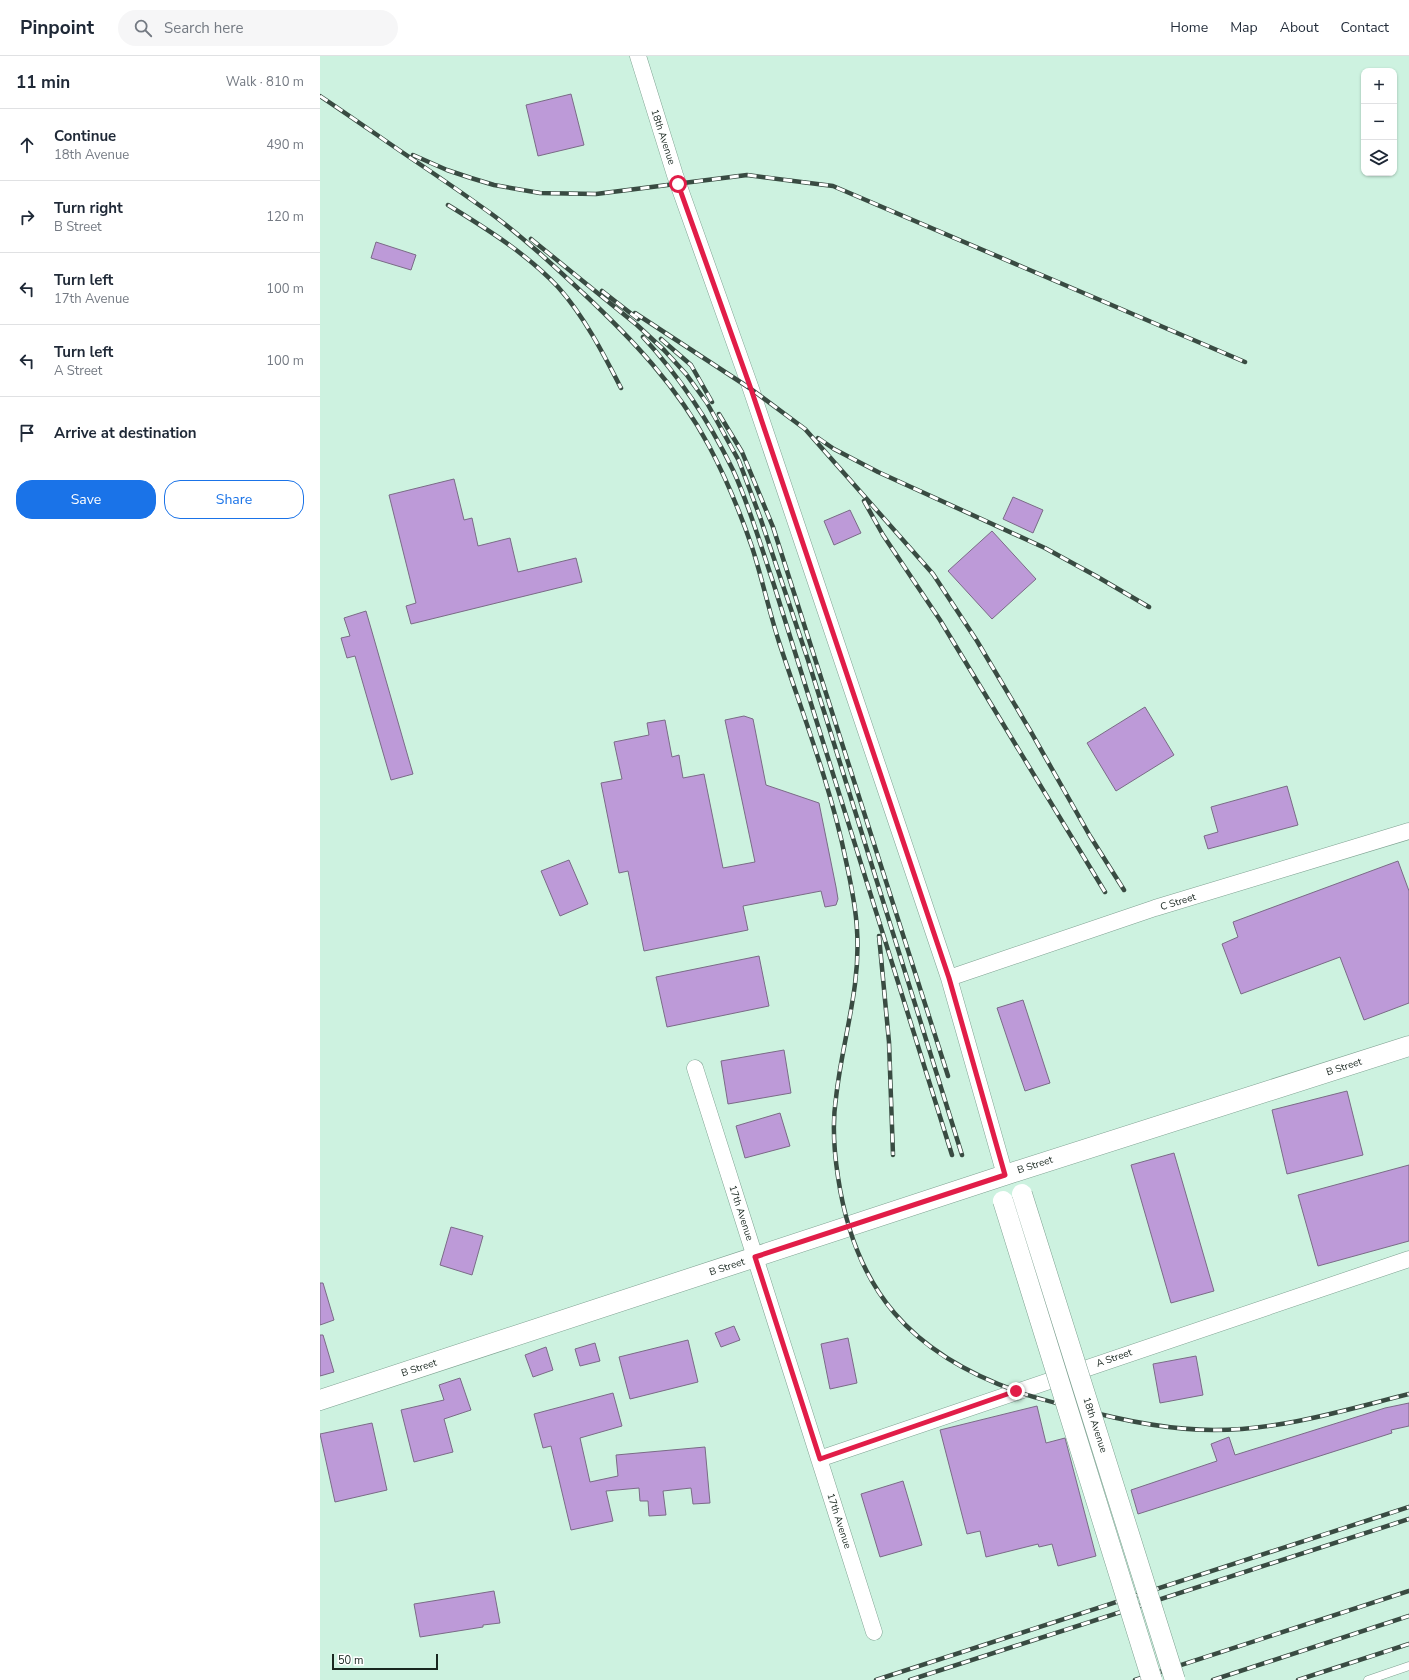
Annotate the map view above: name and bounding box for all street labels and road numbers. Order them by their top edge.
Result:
street label: 18th Avenue [647,107,679,167]
street label: C Street [1158,890,1198,914]
street label: B Street [1324,1055,1364,1079]
street label: B Street [1015,1153,1055,1177]
street label: 17th Avenue [725,1183,757,1243]
street label: B Street [707,1255,747,1279]
street label: A Street [1094,1345,1134,1371]
street label: B Street [399,1356,439,1380]
street label: 18th Avenue [1079,1395,1111,1455]
street label: 17th Avenue [823,1491,855,1551]

